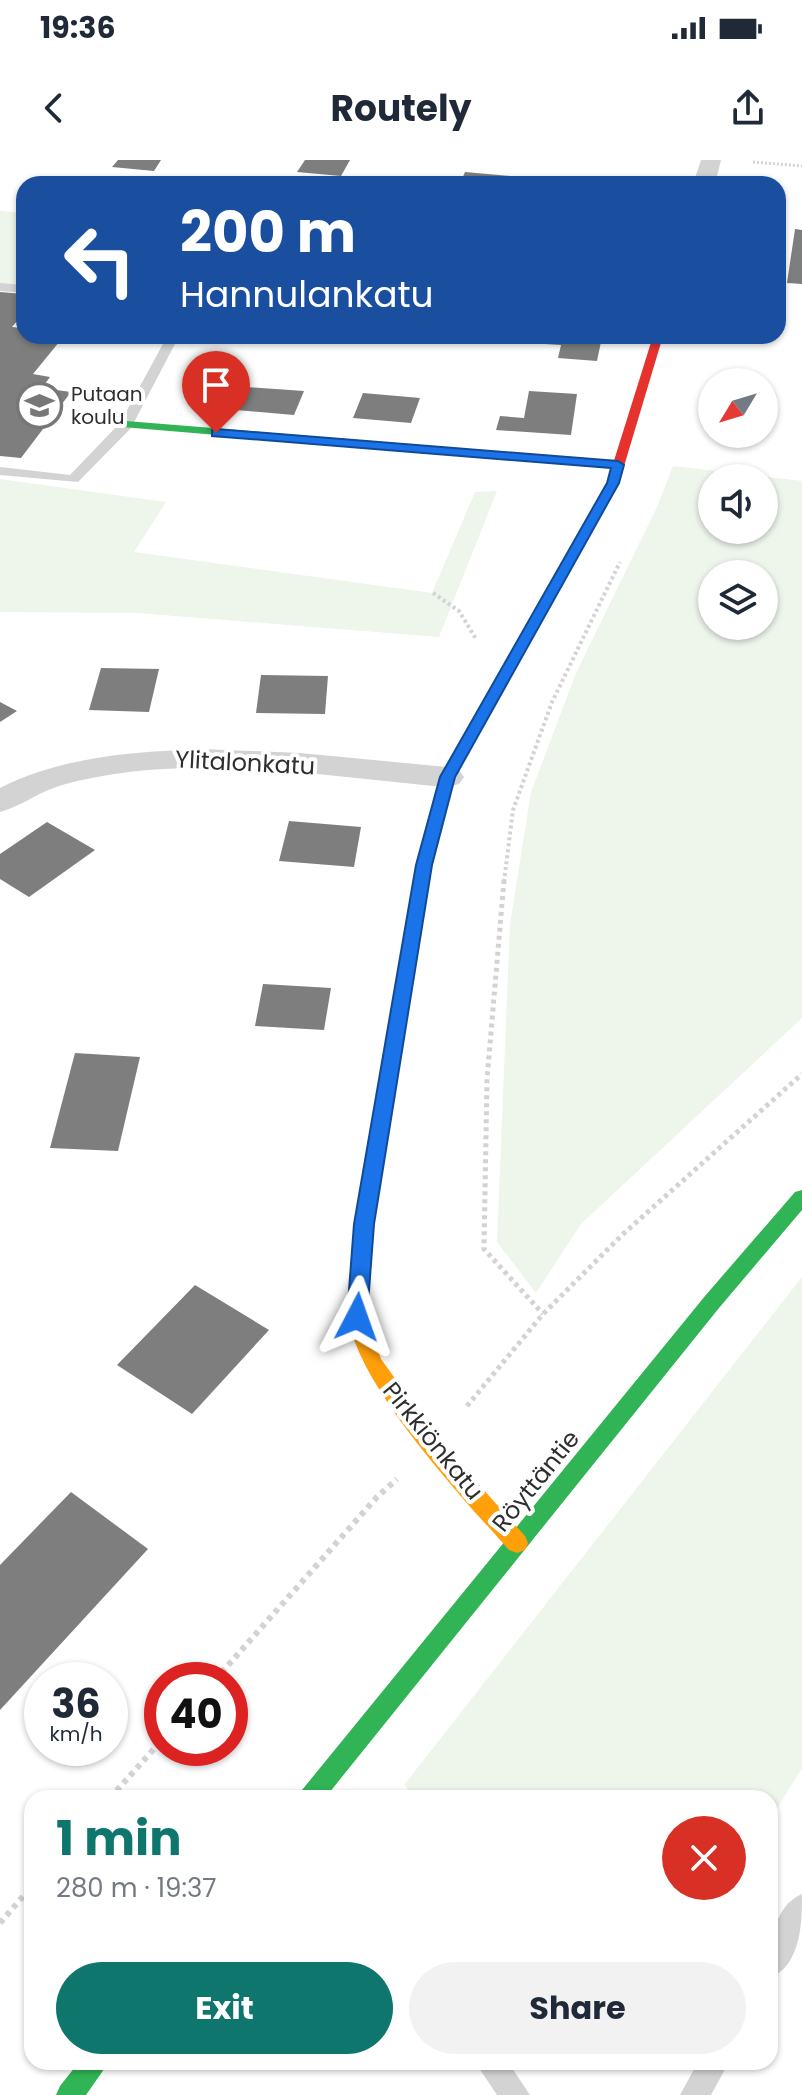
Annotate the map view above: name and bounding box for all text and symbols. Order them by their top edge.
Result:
text: 19:36 [40,6,116,49]
text: Routely [331,83,471,134]
icon: back [32,86,76,130]
icon: share [726,86,770,130]
text: 200 m [180,193,356,272]
icon: left [48,208,152,312]
text: Hannulankatu [180,269,434,320]
pin [182,351,250,433]
icon: arrive [194,363,238,407]
north arrow [698,368,778,448]
map controls [698,368,778,640]
place label: Putaan koulu [71,380,143,431]
school or university icon: Putaan koulu [16,381,64,429]
button: sound [698,464,778,544]
button: layers [698,560,778,640]
street label: Ylitalonkatu [174,742,316,783]
position arrow [315,1275,399,1359]
street label: Pirkkiönkatu [376,1375,491,1507]
street label: Röyttäntie [484,1423,587,1538]
speed limit sign: 40 [144,1662,248,1766]
text: 36 [51,1676,101,1732]
text: km/h [49,1720,103,1748]
text: 1 min [56,1805,182,1872]
button: close [662,1816,746,1900]
text: 280 m · 19:37 [56,1870,217,1906]
button: Exit [56,1962,393,2054]
button: Share [409,1962,746,2054]

